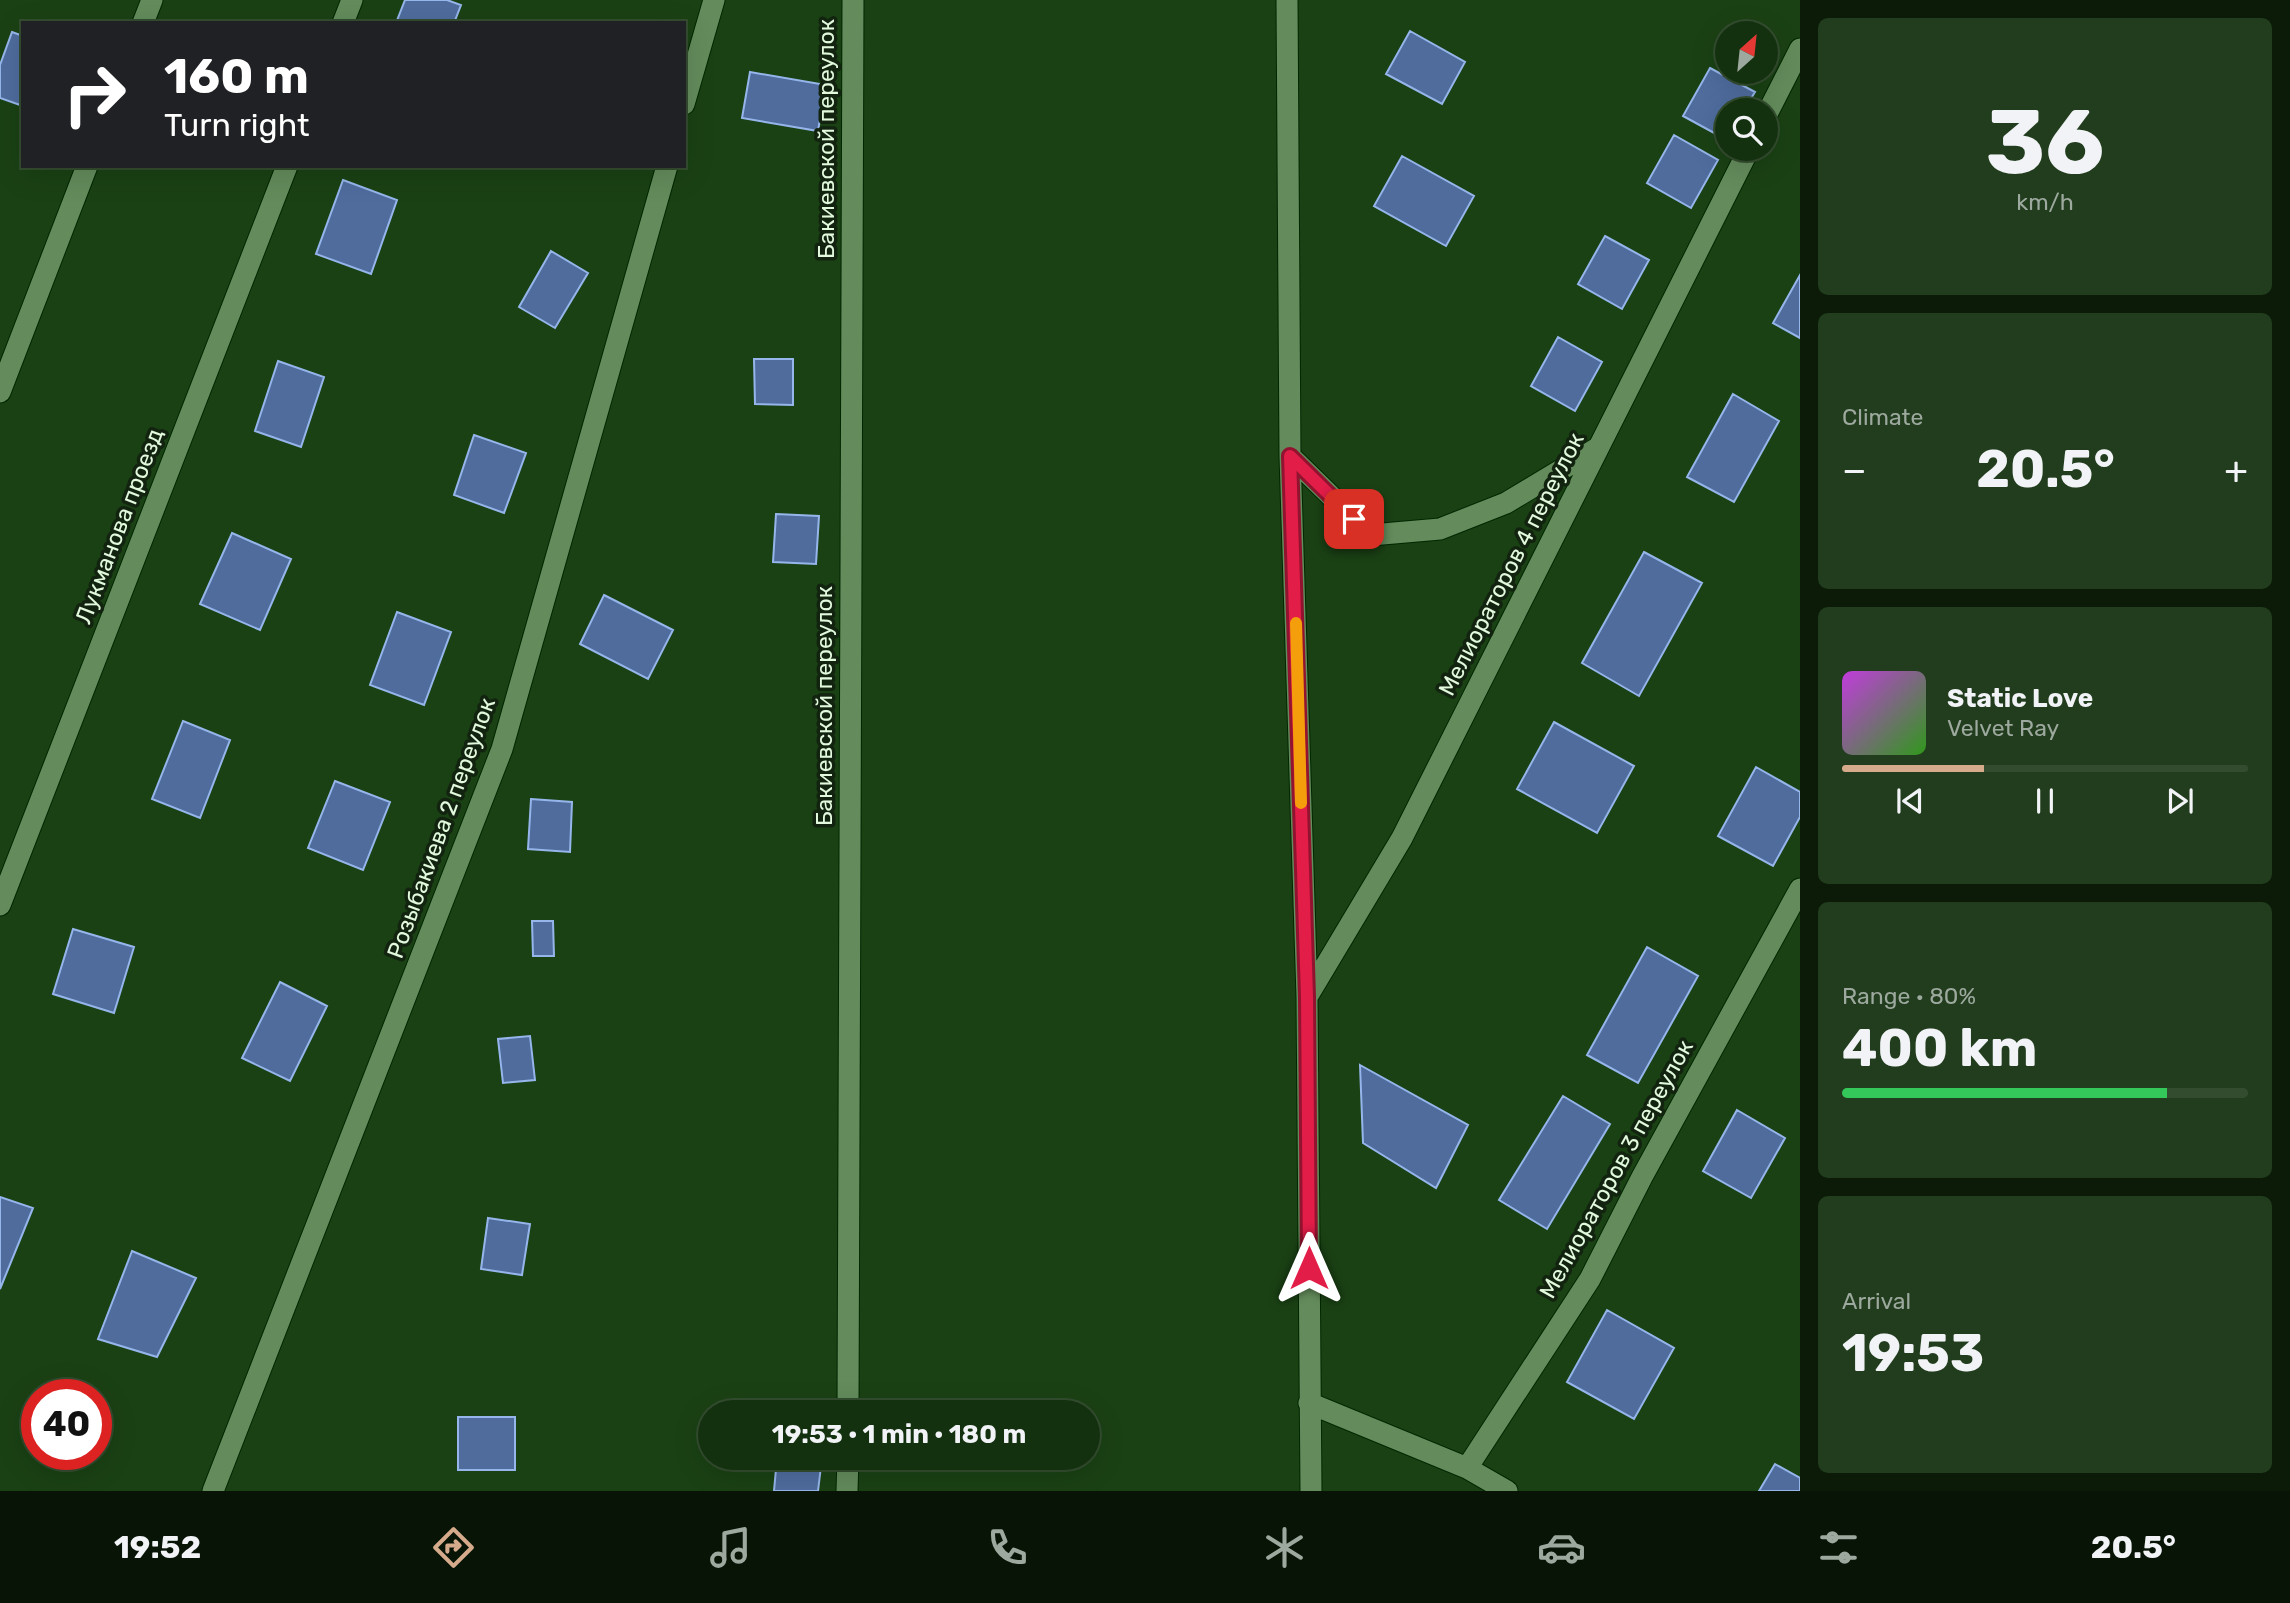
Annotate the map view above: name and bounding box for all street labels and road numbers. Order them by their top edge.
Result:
street label: Бакиевской переулок [812,19,840,259]
street label: Лукманова проезд [69,424,169,628]
street label: Мелиораторов 4 переулок [1432,428,1590,700]
street label: Бакиевской переулок [810,586,838,826]
street label: Розыбакиева 2 переулок [381,694,501,962]
street label: Мелиораторов 3 переулок [1533,1035,1699,1303]

